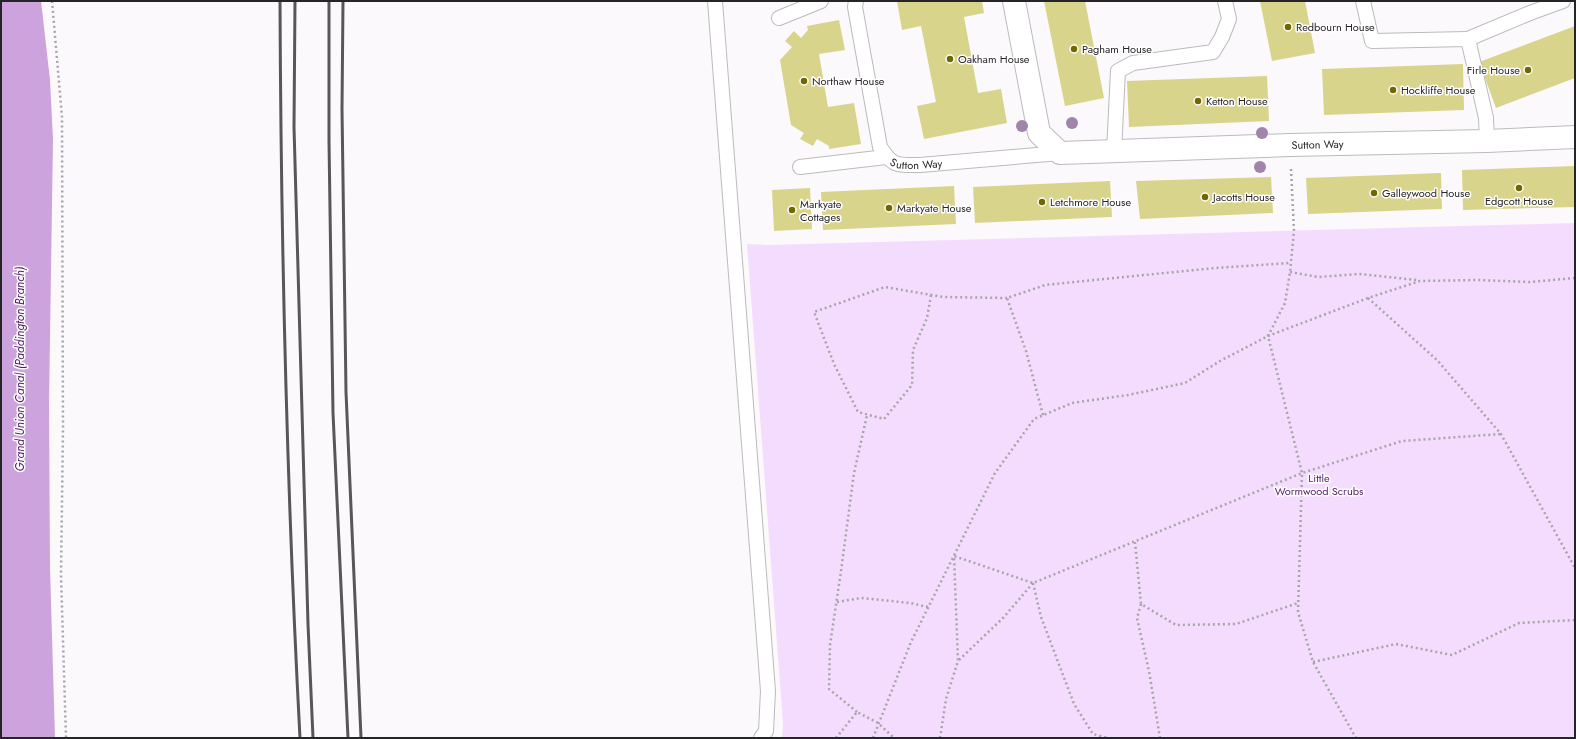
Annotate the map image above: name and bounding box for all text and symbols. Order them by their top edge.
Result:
place label: Redbourn House [1296,19,1375,35]
marker: Redbourn House [1283,22,1293,32]
place label: Pagham House [1082,41,1152,57]
marker: Pagham House [1069,44,1079,54]
place label: Oakham House [958,51,1030,67]
marker: Oakham House [945,54,955,64]
place label: Firle House [1467,62,1520,78]
marker: Firle House [1523,65,1533,75]
place label: Northaw House [812,73,885,89]
marker: Northaw House [799,76,809,86]
place label: Hockliffe House [1401,82,1476,98]
marker: Hockliffe House [1388,85,1398,95]
place label: Ketton House [1206,93,1268,109]
marker: Ketton House [1193,96,1203,106]
street label: Sutton Way [1291,136,1344,153]
street label: Sutton Way [887,154,943,173]
marker: Edgcott House [1514,183,1524,193]
place label: Galleywood House [1382,185,1471,201]
marker: Galleywood House [1369,188,1379,198]
place label: Jacotts House [1211,189,1275,205]
marker: Jacotts House [1200,192,1210,202]
place label: Edgcott House [1485,193,1553,209]
place label: Letchmore House [1050,194,1132,210]
place label: Markyate Cottages [800,196,842,225]
marker: Letchmore House [1037,197,1047,207]
place label: Markyate House [897,200,972,216]
marker: Markyate House [884,203,894,213]
marker: Markyate Cottages [787,205,797,215]
water label: Grand Union Canal (Paddington Branch) [11,266,29,471]
park label: Little Wormwood Scrubs [1275,470,1364,499]

